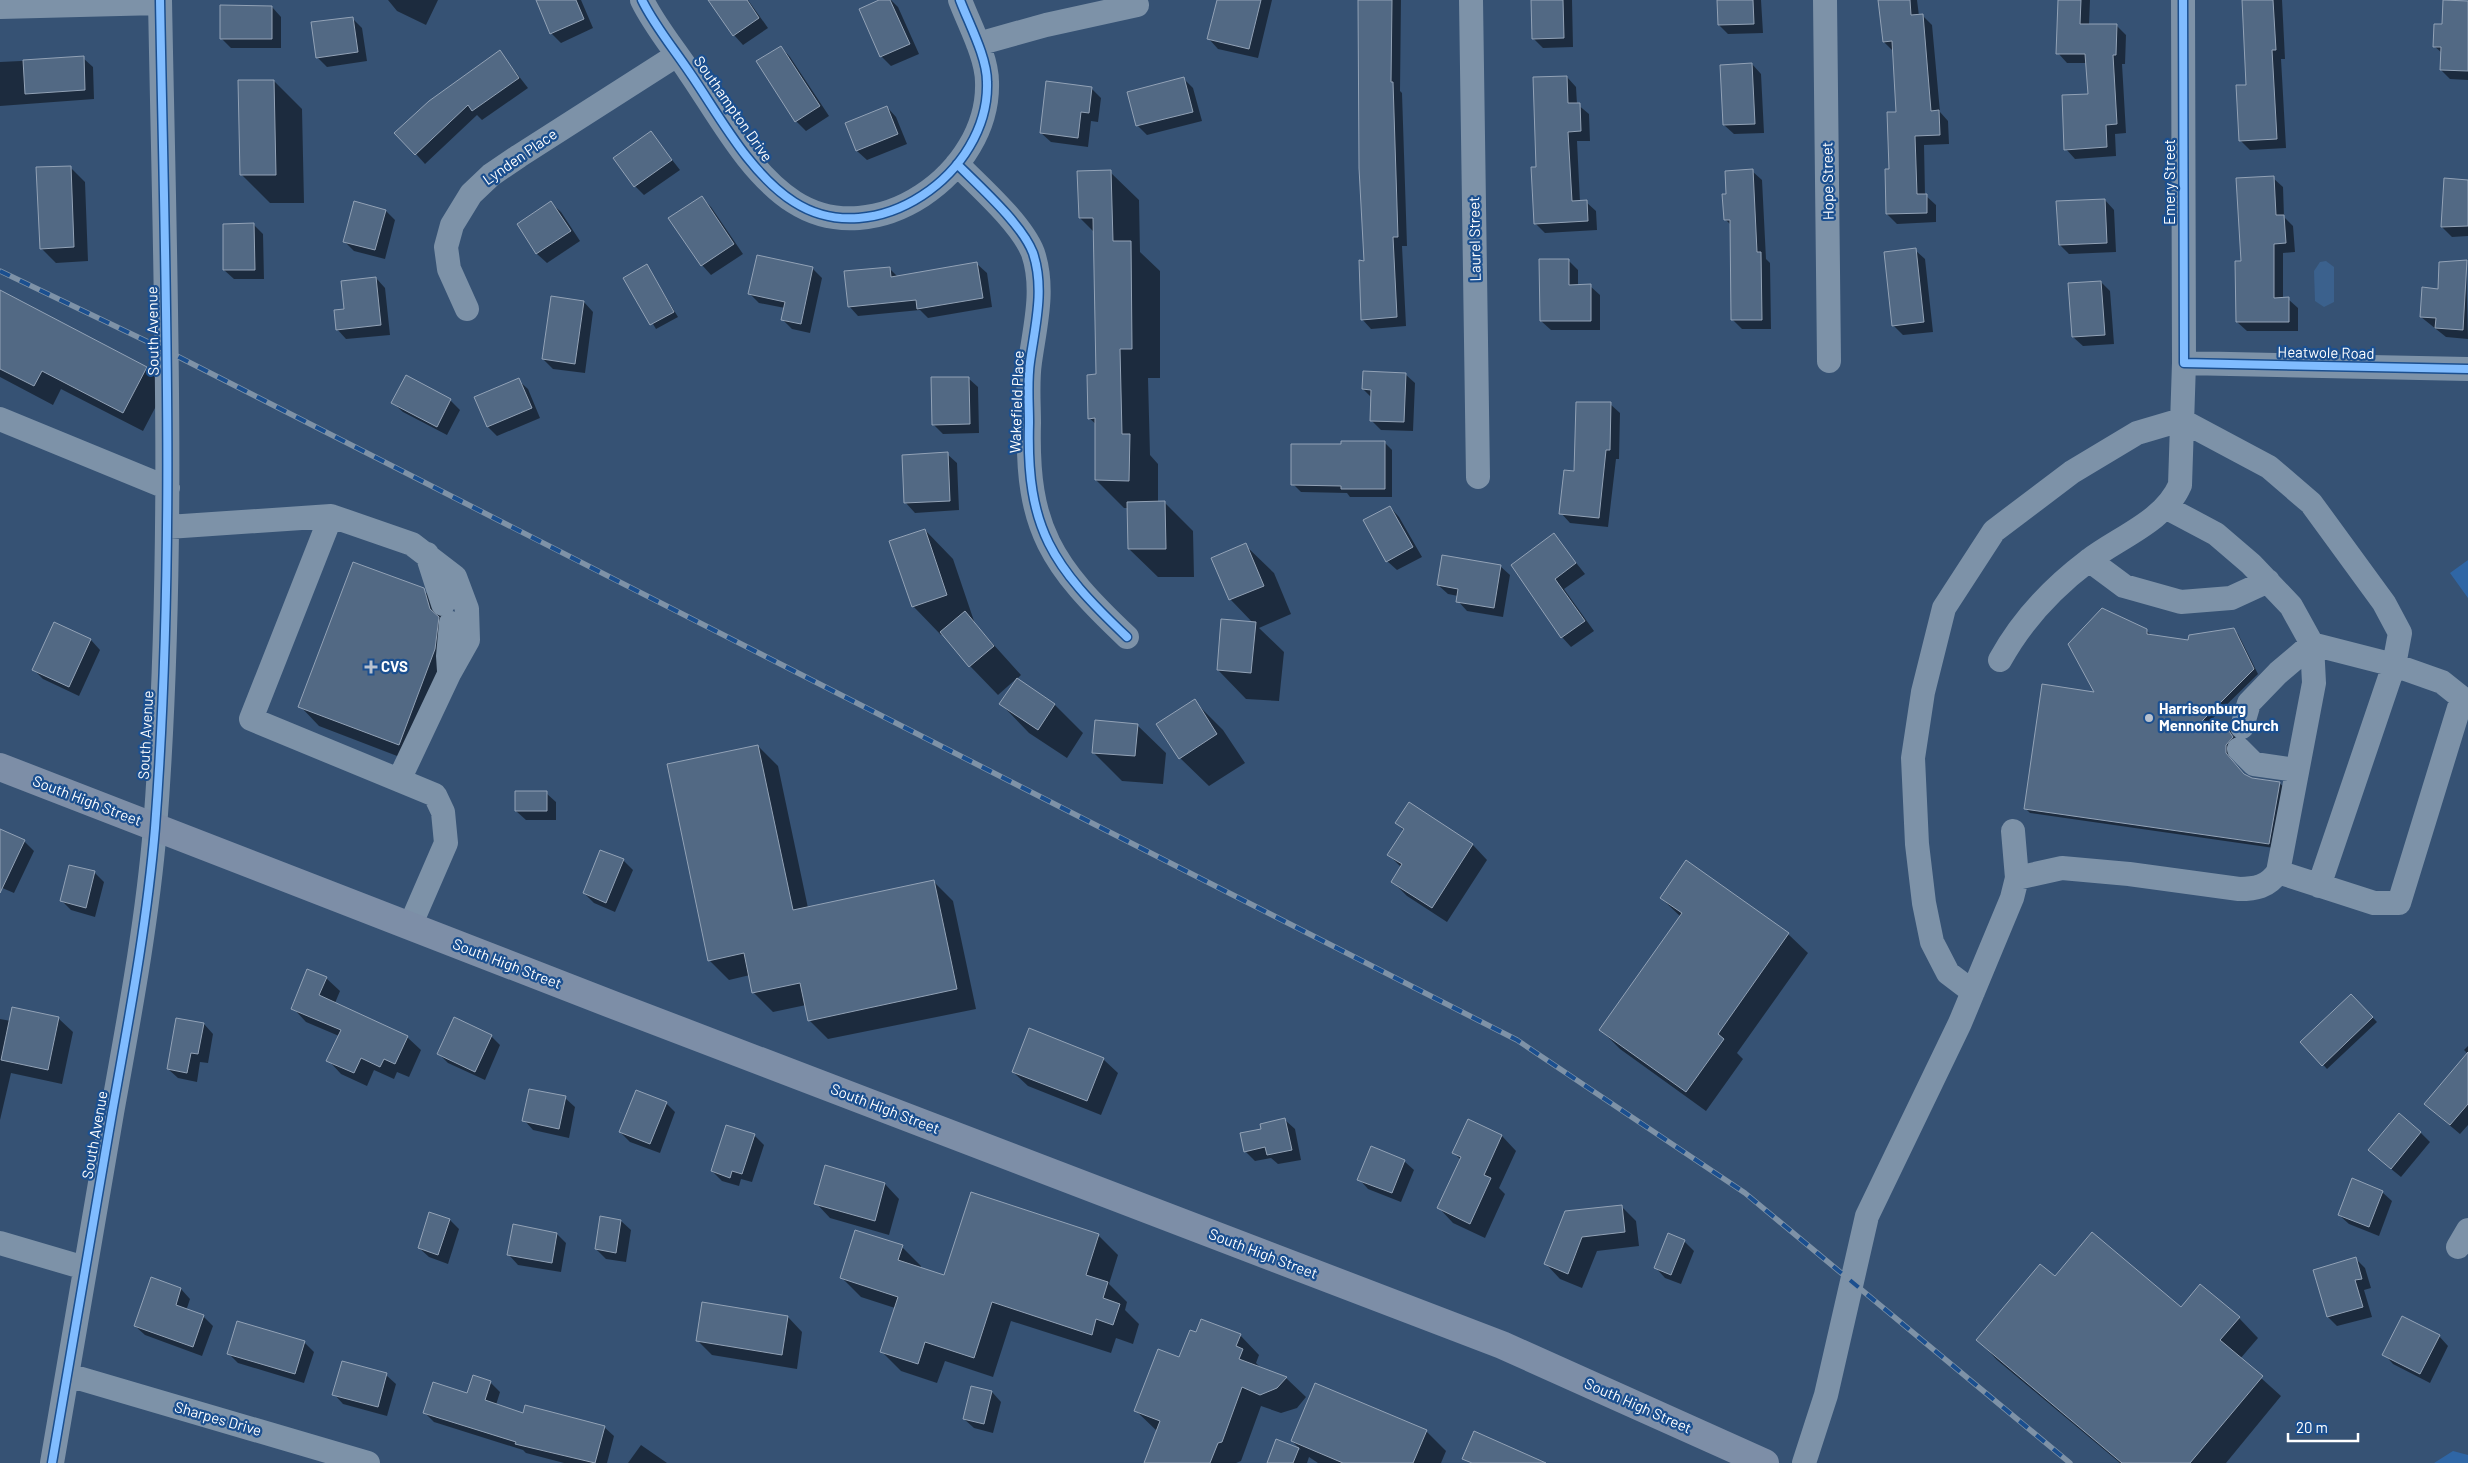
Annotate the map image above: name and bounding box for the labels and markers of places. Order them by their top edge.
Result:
place label: CVS [381,657,408,675]
marker: CVS [365,661,377,673]
place label: Harrisonburg Mennonite Church [2159,699,2279,734]
marker: Harrisonburg Mennonite Church [2143,712,2155,724]

